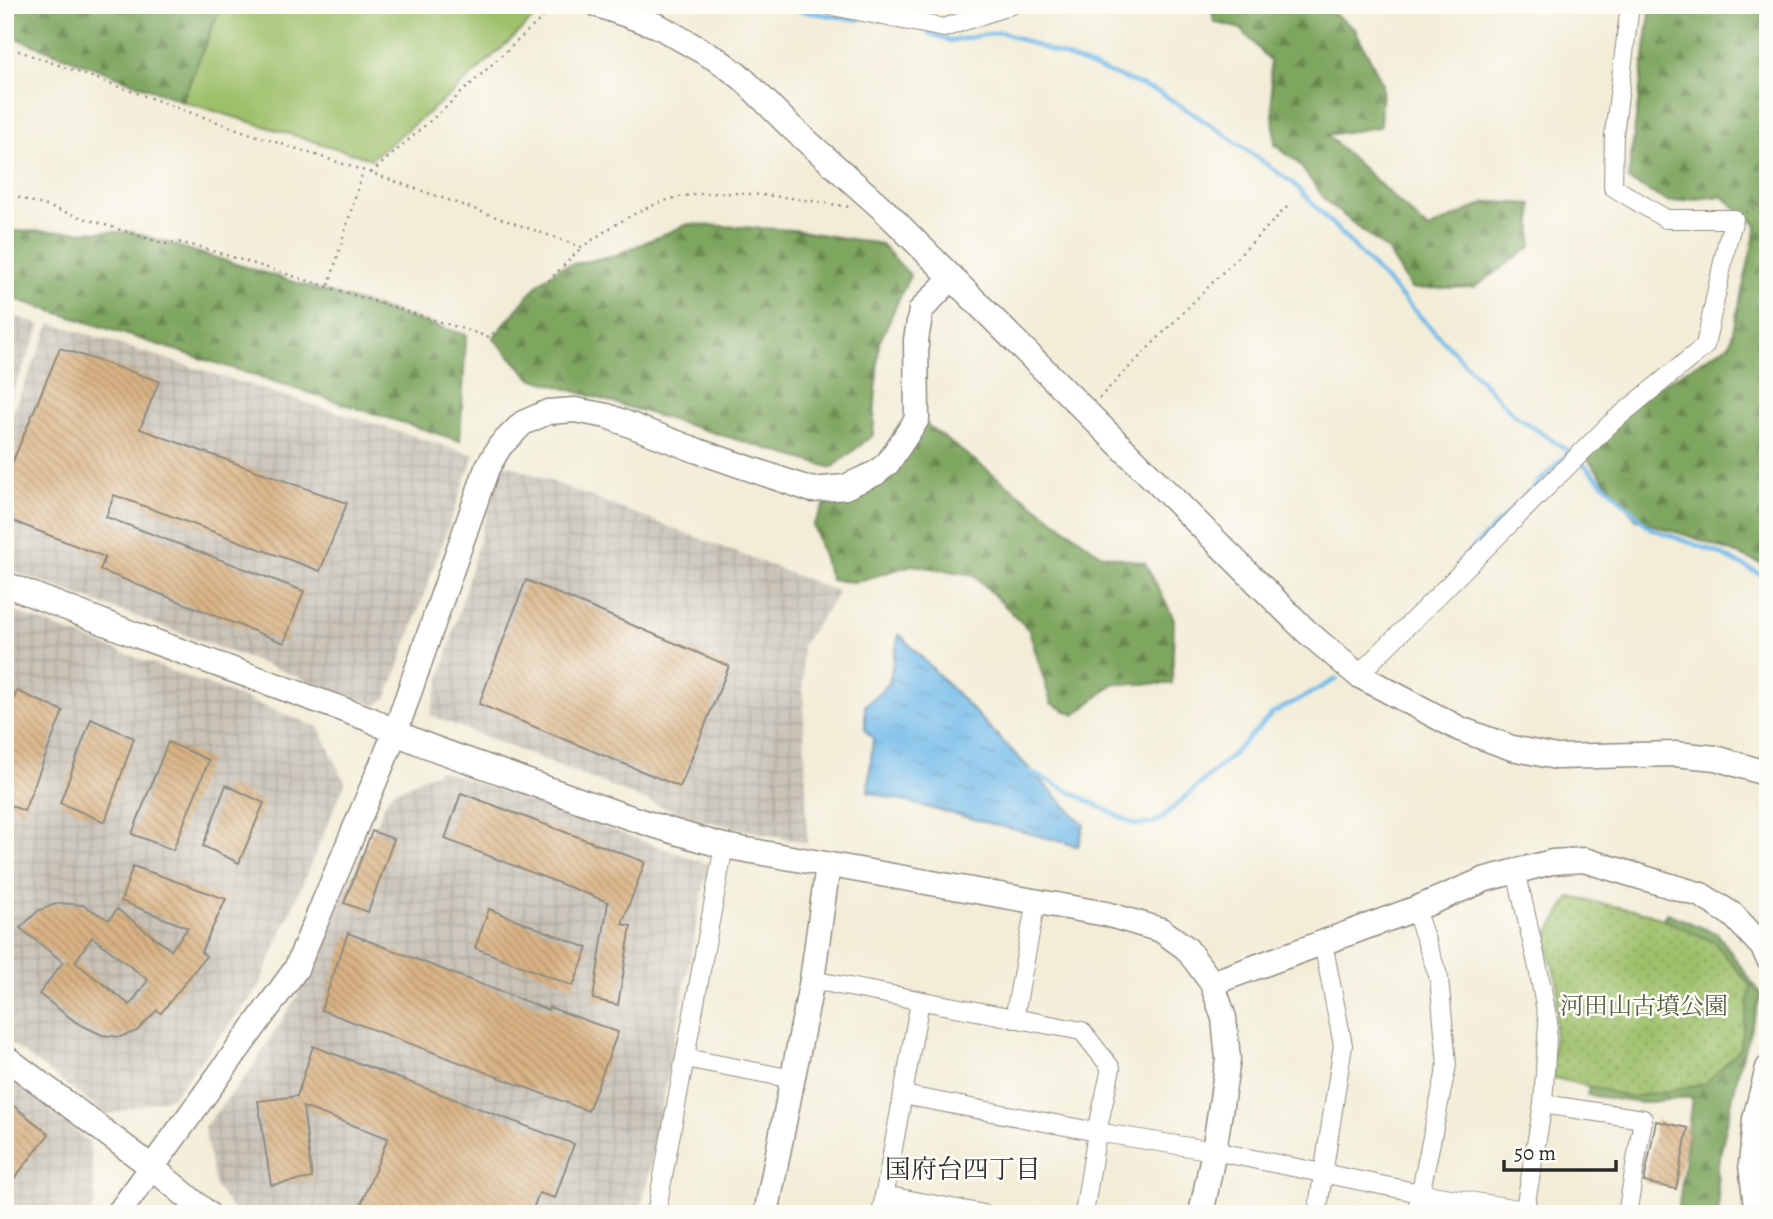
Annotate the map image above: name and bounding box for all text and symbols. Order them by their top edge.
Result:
park label: 河田山古墳公園 [1560,990,1728,1022]
scale bar [1504,1128,1616,1172]
text: 50 m [1514,1139,1556,1167]
district label: 国府台四丁目 [885,1152,1041,1187]

